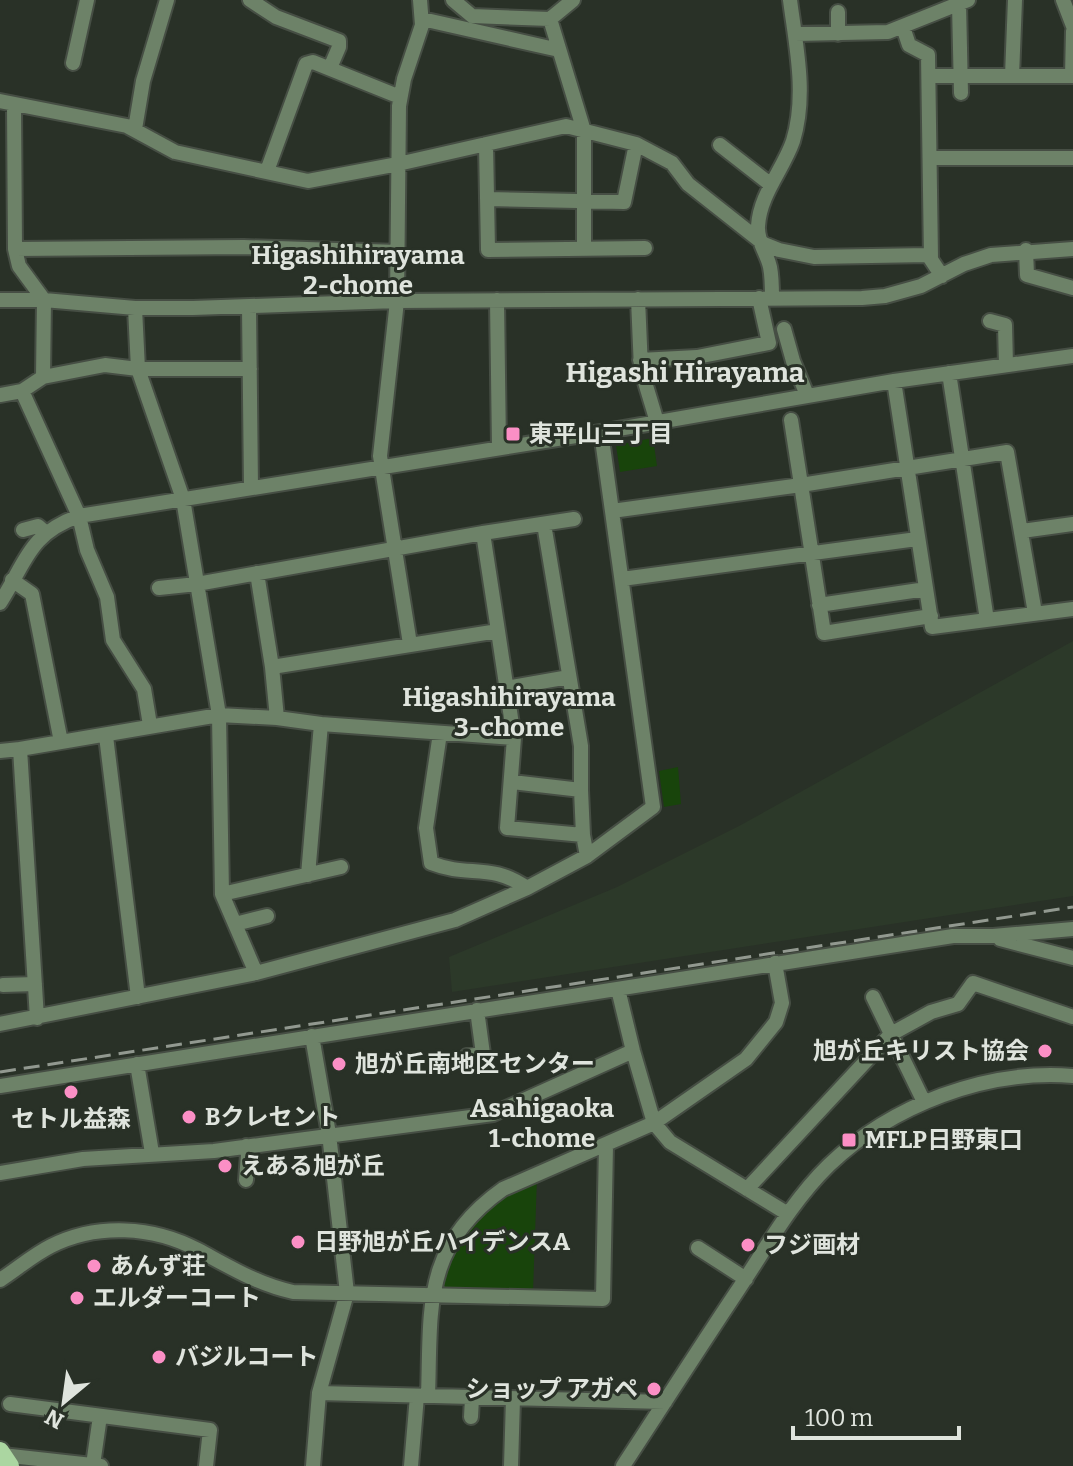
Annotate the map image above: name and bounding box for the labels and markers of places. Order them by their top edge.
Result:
place label: 東平山三丁目 [529,420,673,448]
marker: 東平山三丁目 [504,425,522,443]
place label: 旭が丘キリスト協会 [813,1037,1029,1065]
marker: 旭が丘キリスト協会 [1036,1042,1054,1060]
place label: 旭が丘南地区センター [355,1050,595,1078]
marker: 旭が丘南地区センター [330,1055,348,1073]
marker: セトル益森 [62,1083,80,1101]
place label: Bクレセント [205,1103,341,1131]
place label: セトル益森 [11,1105,131,1133]
marker: Bクレセント [180,1108,198,1126]
place label: MFLP日野東口 [865,1126,1023,1154]
marker: MFLP日野東口 [840,1131,858,1149]
place label: えある旭が丘 [241,1152,385,1180]
marker: えある旭が丘 [216,1157,234,1175]
place label: 日野旭が丘ハイデンスA [314,1228,571,1256]
place label: フジ画材 [764,1231,860,1259]
marker: 日野旭が丘ハイデンスA [289,1233,307,1251]
marker: フジ画材 [739,1236,757,1254]
place label: あんず荘 [110,1252,206,1280]
marker: あんず荘 [85,1257,103,1275]
place label: エルダーコート [93,1284,261,1312]
marker: エルダーコート [68,1289,86,1307]
place label: バジルコート [175,1343,319,1371]
marker: バジルコート [150,1348,168,1366]
place label: ショップ アガペ [466,1375,638,1403]
marker: ショップ アガペ [645,1380,663,1398]

